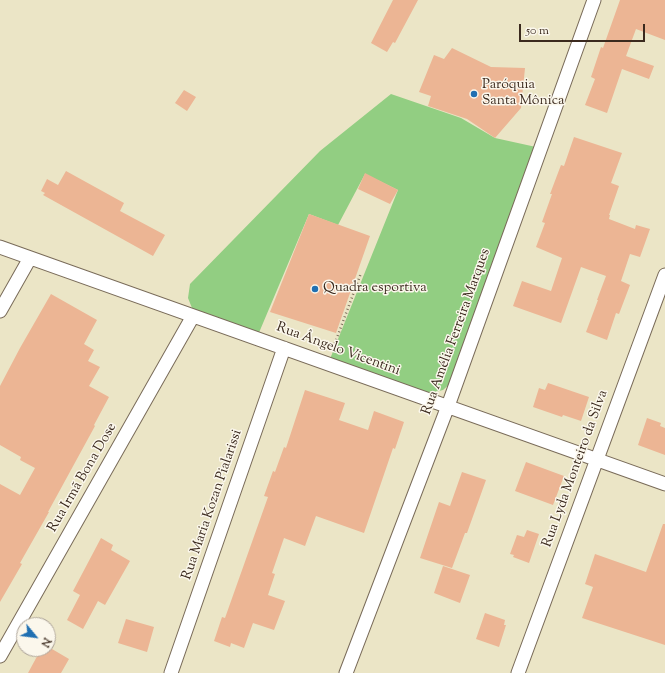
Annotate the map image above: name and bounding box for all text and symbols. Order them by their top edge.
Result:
scale bar [521,16,647,42]
text: 50 m [526,22,549,40]
place label: Paróquia Santa Mônica [482,78,564,110]
marker: Paróquia Santa Mônica [469,89,479,99]
street label: Rua Amélia Ferreira Marques [419,247,495,417]
place label: Quadra esportiva [323,281,427,297]
marker: Quadra esportiva [310,284,320,294]
street label: Rua Ângelo Vicentini [274,320,402,380]
street label: Rua Lyda Monteiro da Silva [540,388,612,550]
street label: Rua Irmã Bona Dose [45,421,121,535]
street label: Rua Maria Kozan Pialarissi [179,428,247,582]
north arrow [16,617,56,657]
text: N [36,635,55,650]

